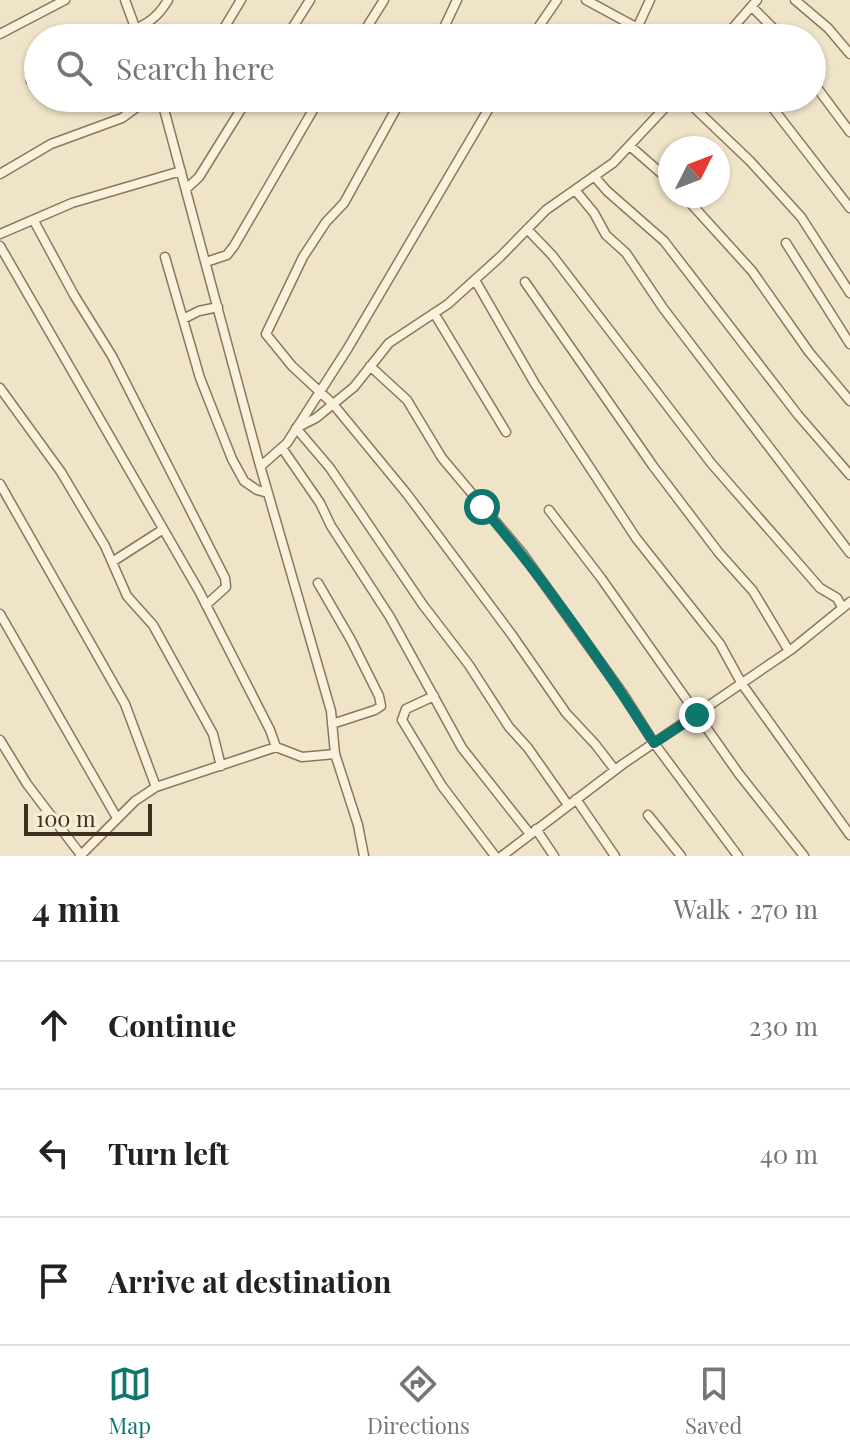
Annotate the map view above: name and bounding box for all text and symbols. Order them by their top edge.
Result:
search box [24,24,826,112]
icon: search [52,46,96,90]
text: Search here [116,48,275,88]
north arrow [658,136,730,208]
route start [464,489,500,525]
route end [679,697,715,733]
scale bar [24,800,152,836]
text: 100 m [36,803,96,833]
text: 4 min [32,885,120,931]
text: Walk · 270 m [673,891,818,926]
icon: ahead [32,1003,76,1047]
text: Continue [108,1005,236,1045]
text: 230 m [749,1008,818,1043]
icon: left [32,1131,76,1175]
text: Turn left [108,1133,229,1173]
text: 40 m [760,1136,818,1171]
icon: arrive [32,1259,76,1303]
text: Arrive at destination [108,1261,391,1301]
tab: Map [108,1362,152,1440]
tab: Directions [367,1362,470,1440]
tab: Saved [685,1362,742,1440]

